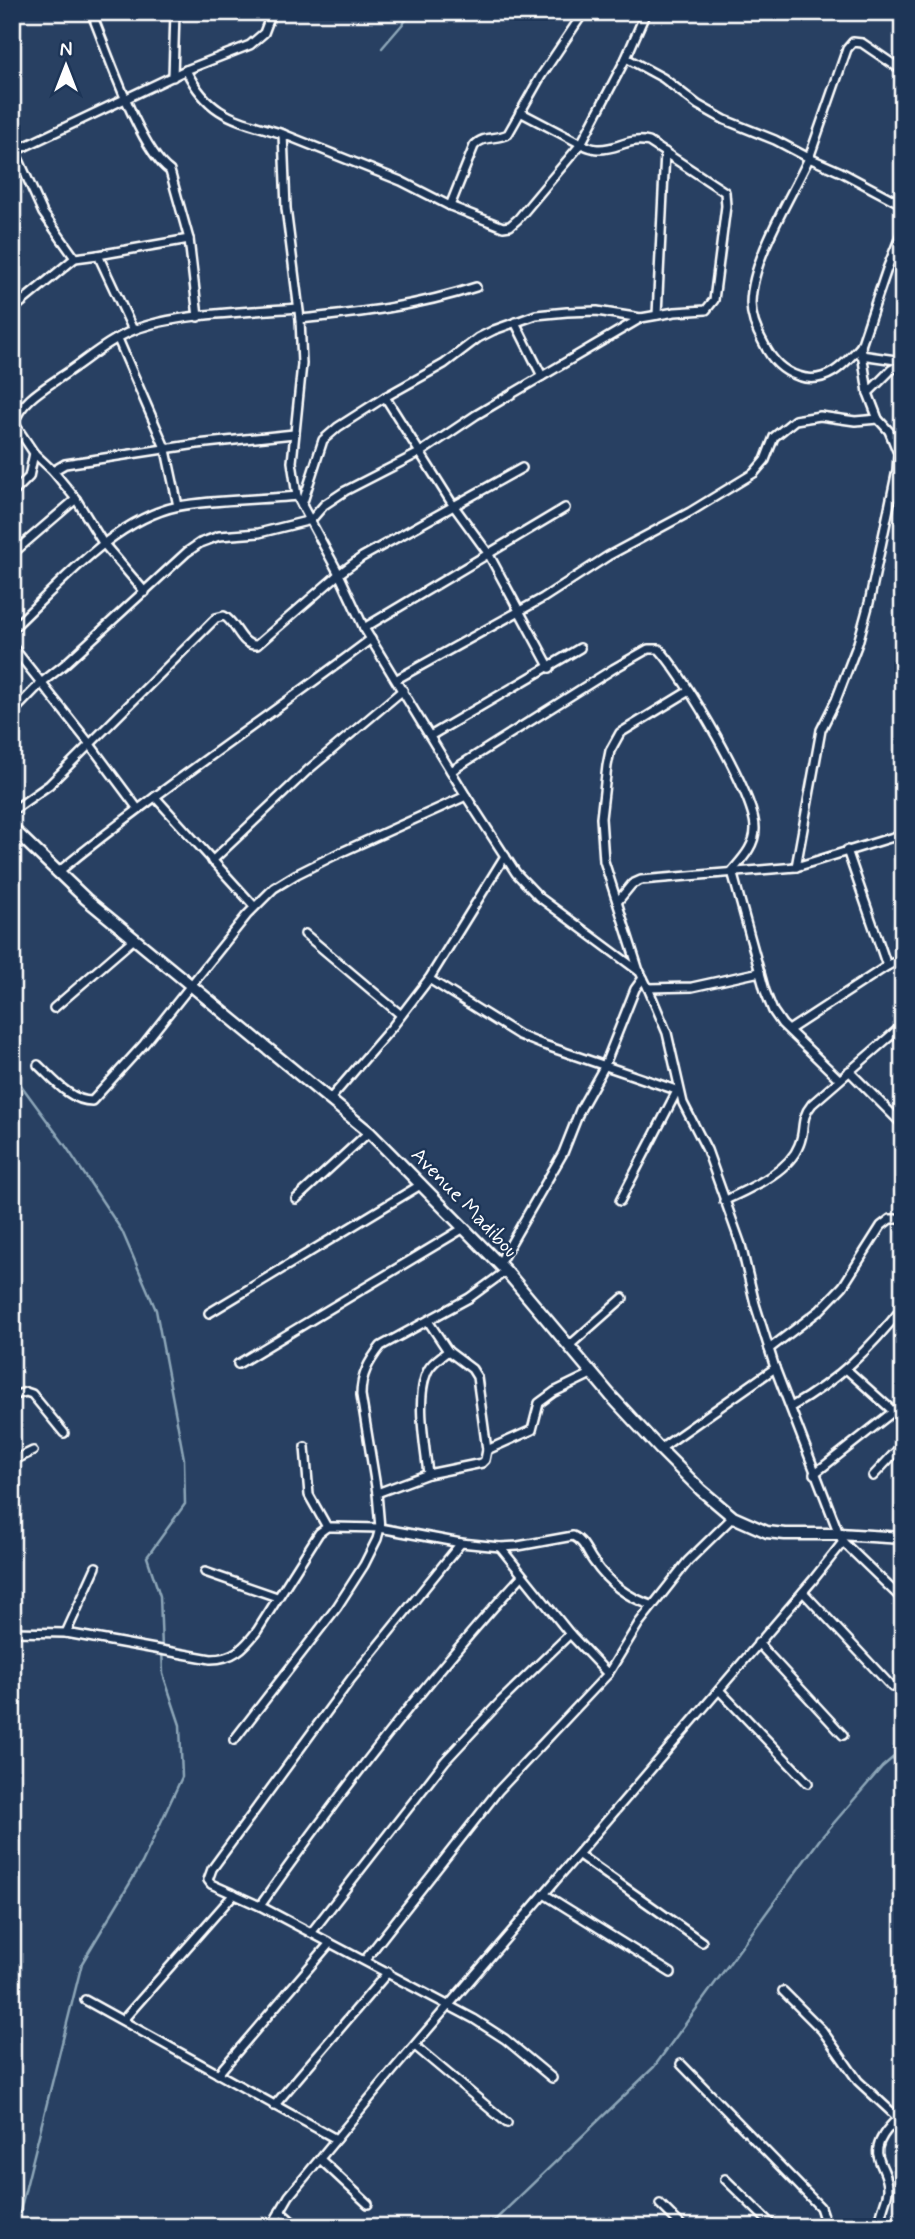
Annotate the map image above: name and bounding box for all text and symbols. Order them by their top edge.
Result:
north arrow [32,32,102,102]
text: N [60,38,72,63]
street label: Avenue Madibou [404,1141,524,1264]

